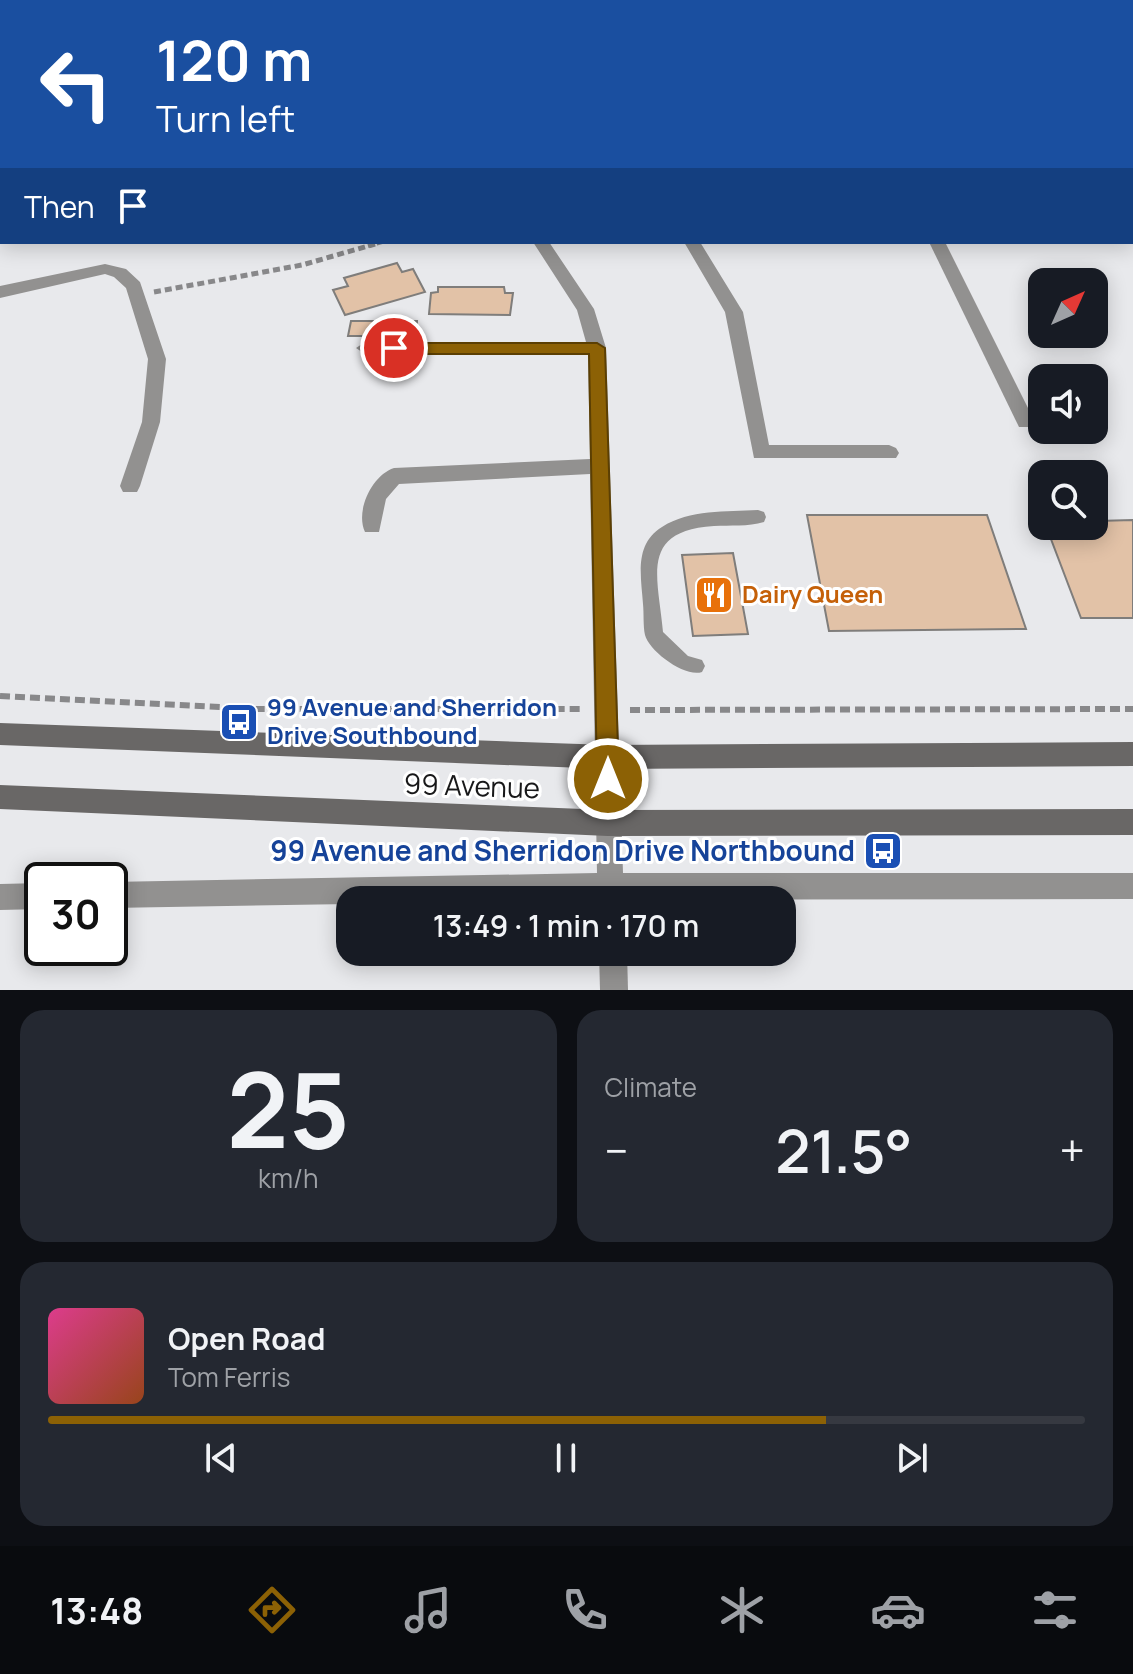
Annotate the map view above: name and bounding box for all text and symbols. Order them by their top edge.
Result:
text: 120 m [156,21,312,98]
icon: left [24,32,128,136]
text: Turn left [156,94,295,143]
icon: arrive [111,184,155,228]
text: Then [24,186,95,227]
north arrow [1028,268,1108,348]
map controls [1028,268,1108,540]
pin [360,314,428,382]
icon: arrive [372,326,416,370]
button: sound [1028,364,1108,444]
button: search [1028,460,1108,540]
restaurant icon: Dairy Queen [693,574,735,616]
place label: Dairy Queen [742,577,883,610]
place label: 99 Avenue and Sherridon Drive Southbound [267,690,557,751]
bus stop icon: 99 Avenue and Sherridon Drive Southbound [218,701,260,743]
position arrow [566,737,650,821]
street label: 99 Avenue [403,764,541,806]
bus stop icon: 99 Avenue and Sherridon Drive Northbound [862,830,904,872]
place label: 99 Avenue and Sherridon Drive Northbound [270,831,855,869]
speed limit sign: 30 [24,862,128,966]
text: 13:49 · 1 min · 170 m [433,905,699,946]
text: 25 [227,1037,350,1179]
text: Climate [605,1069,697,1105]
text: 21.5° [775,1109,913,1191]
text: − [605,1120,628,1180]
text: + [1060,1120,1085,1180]
text: km/h [258,1160,318,1196]
text: Open Road [168,1318,325,1359]
text: Tom Ferris [168,1359,290,1395]
icon: previous [199,1436,243,1480]
icon: pause [544,1436,588,1480]
icon: next [890,1436,934,1480]
icon: directions [244,1582,300,1638]
icon: music [400,1582,456,1638]
icon: phone [557,1582,613,1638]
icon: climate [714,1582,770,1638]
icon: car [870,1582,926,1638]
icon: filters [1027,1582,1083,1638]
text: 13:48 [50,1586,143,1635]

